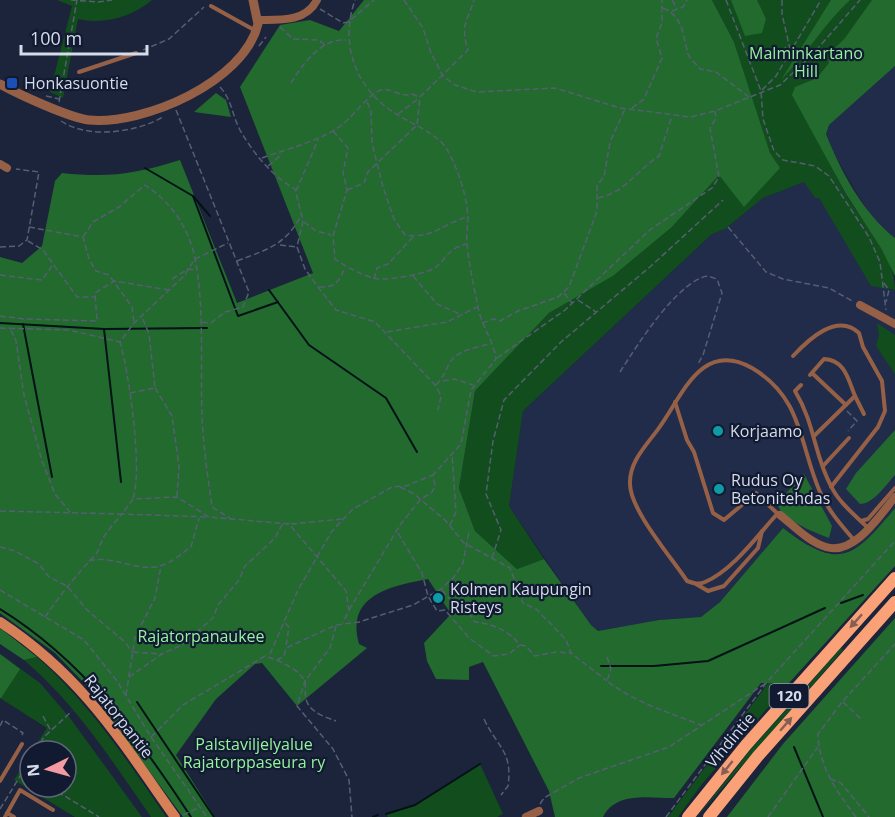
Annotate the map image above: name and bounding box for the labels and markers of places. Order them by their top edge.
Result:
place label: Honkasuontie [24,72,128,94]
marker: Honkasuontie [5,76,19,90]
place label: Korjaamo [730,420,802,442]
marker: Korjaamo [711,424,725,438]
place label: Rudus Oy Betonitehdas [731,469,830,509]
marker: Rudus Oy Betonitehdas [712,482,726,496]
place label: Kolmen Kaupungin Risteys [450,578,592,618]
marker: Kolmen Kaupungin Risteys [431,591,445,605]

